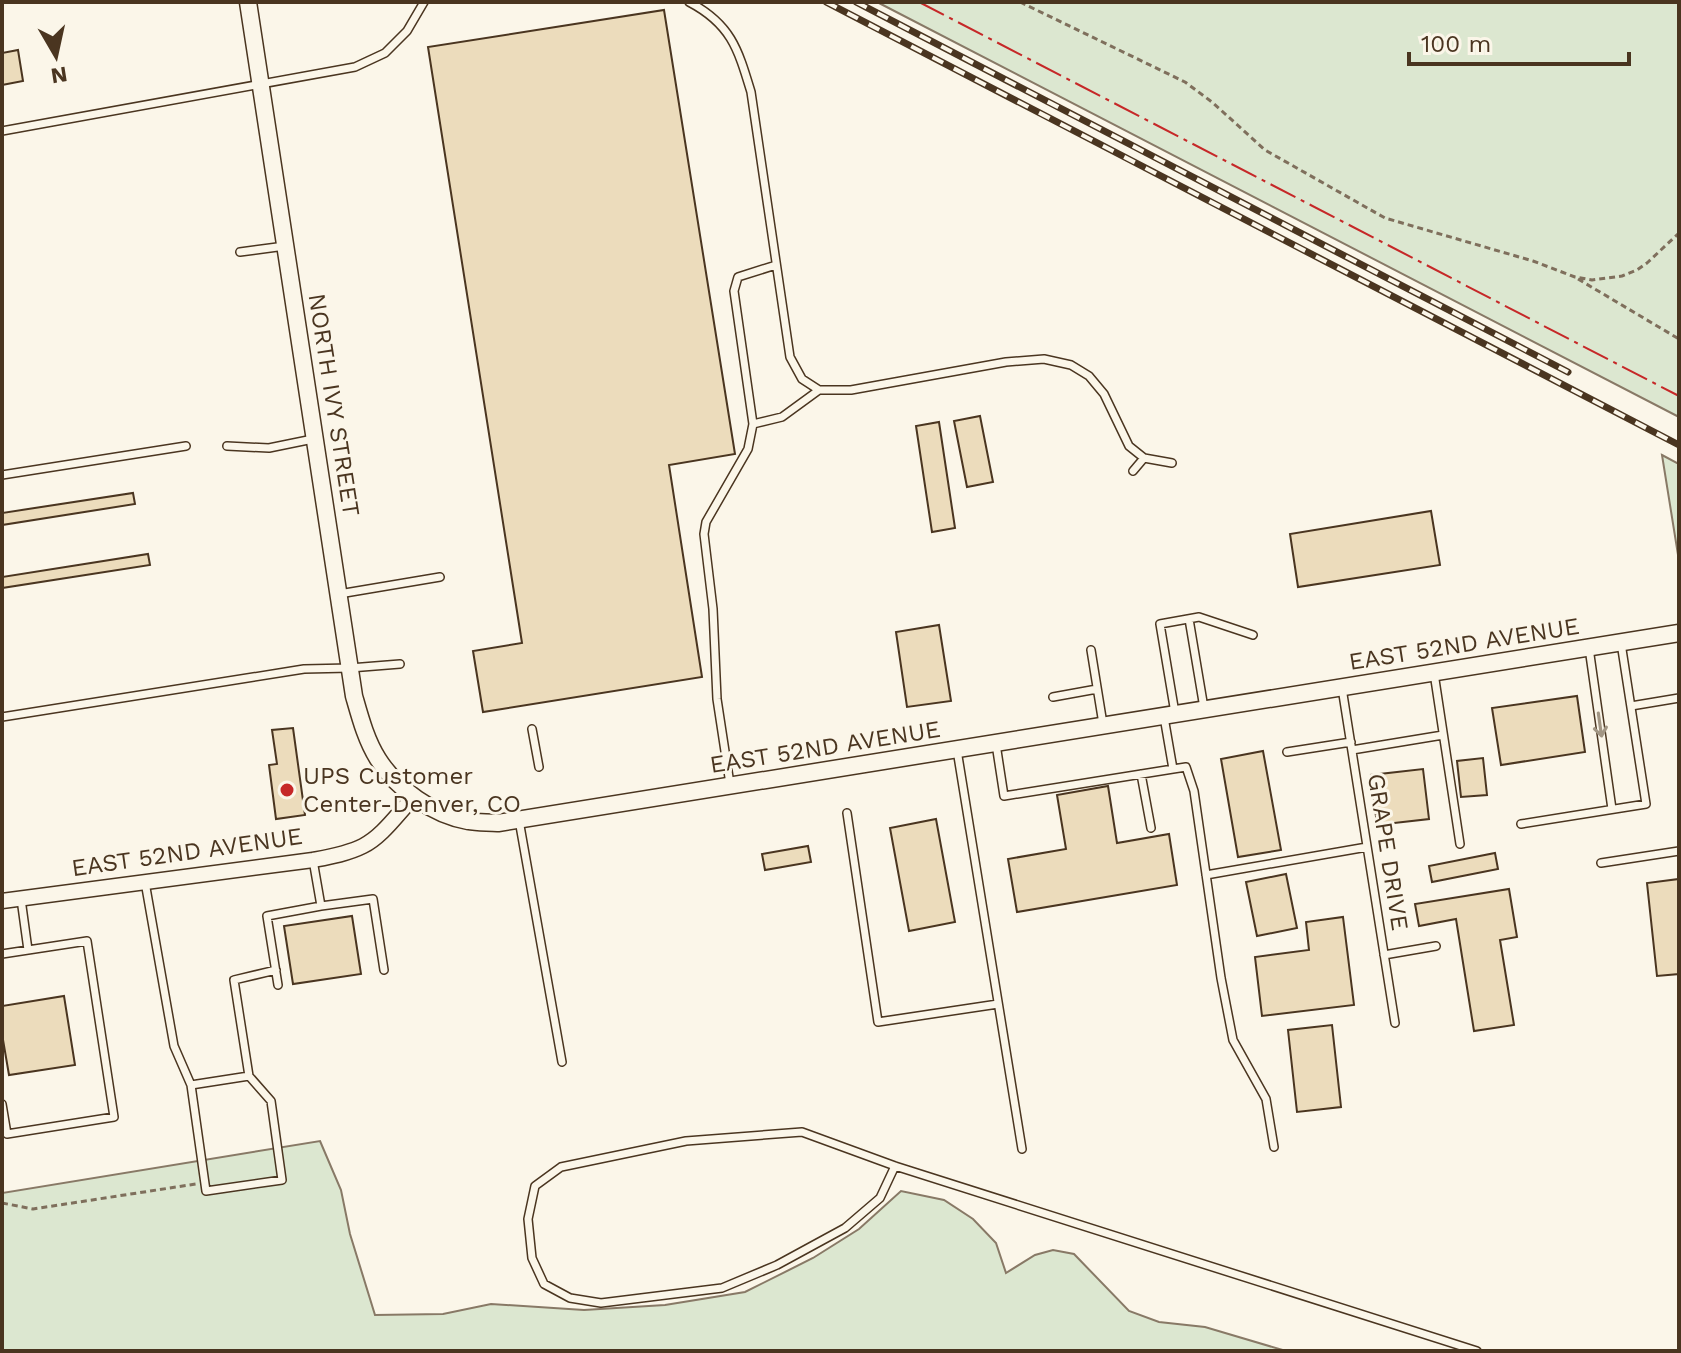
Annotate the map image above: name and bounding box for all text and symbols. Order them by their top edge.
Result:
north arrow [16,16,96,96]
scale bar [1409,16,1629,66]
text: 100 m [1421,30,1491,58]
text: N [49,62,69,89]
street label: NORTH IVY STREET [303,292,365,518]
street label: EAST 52ND AVENUE [1347,612,1581,676]
one-way arrow [1593,712,1608,737]
street label: EAST 52ND AVENUE [708,715,942,779]
place label: UPS Customer Center-Denver, CO [303,762,521,818]
street label: GRAPE DRIVE [1362,772,1414,932]
marker: UPS Customer Center-Denver, CO [278,781,296,799]
street label: EAST 52ND AVENUE [70,822,304,882]

